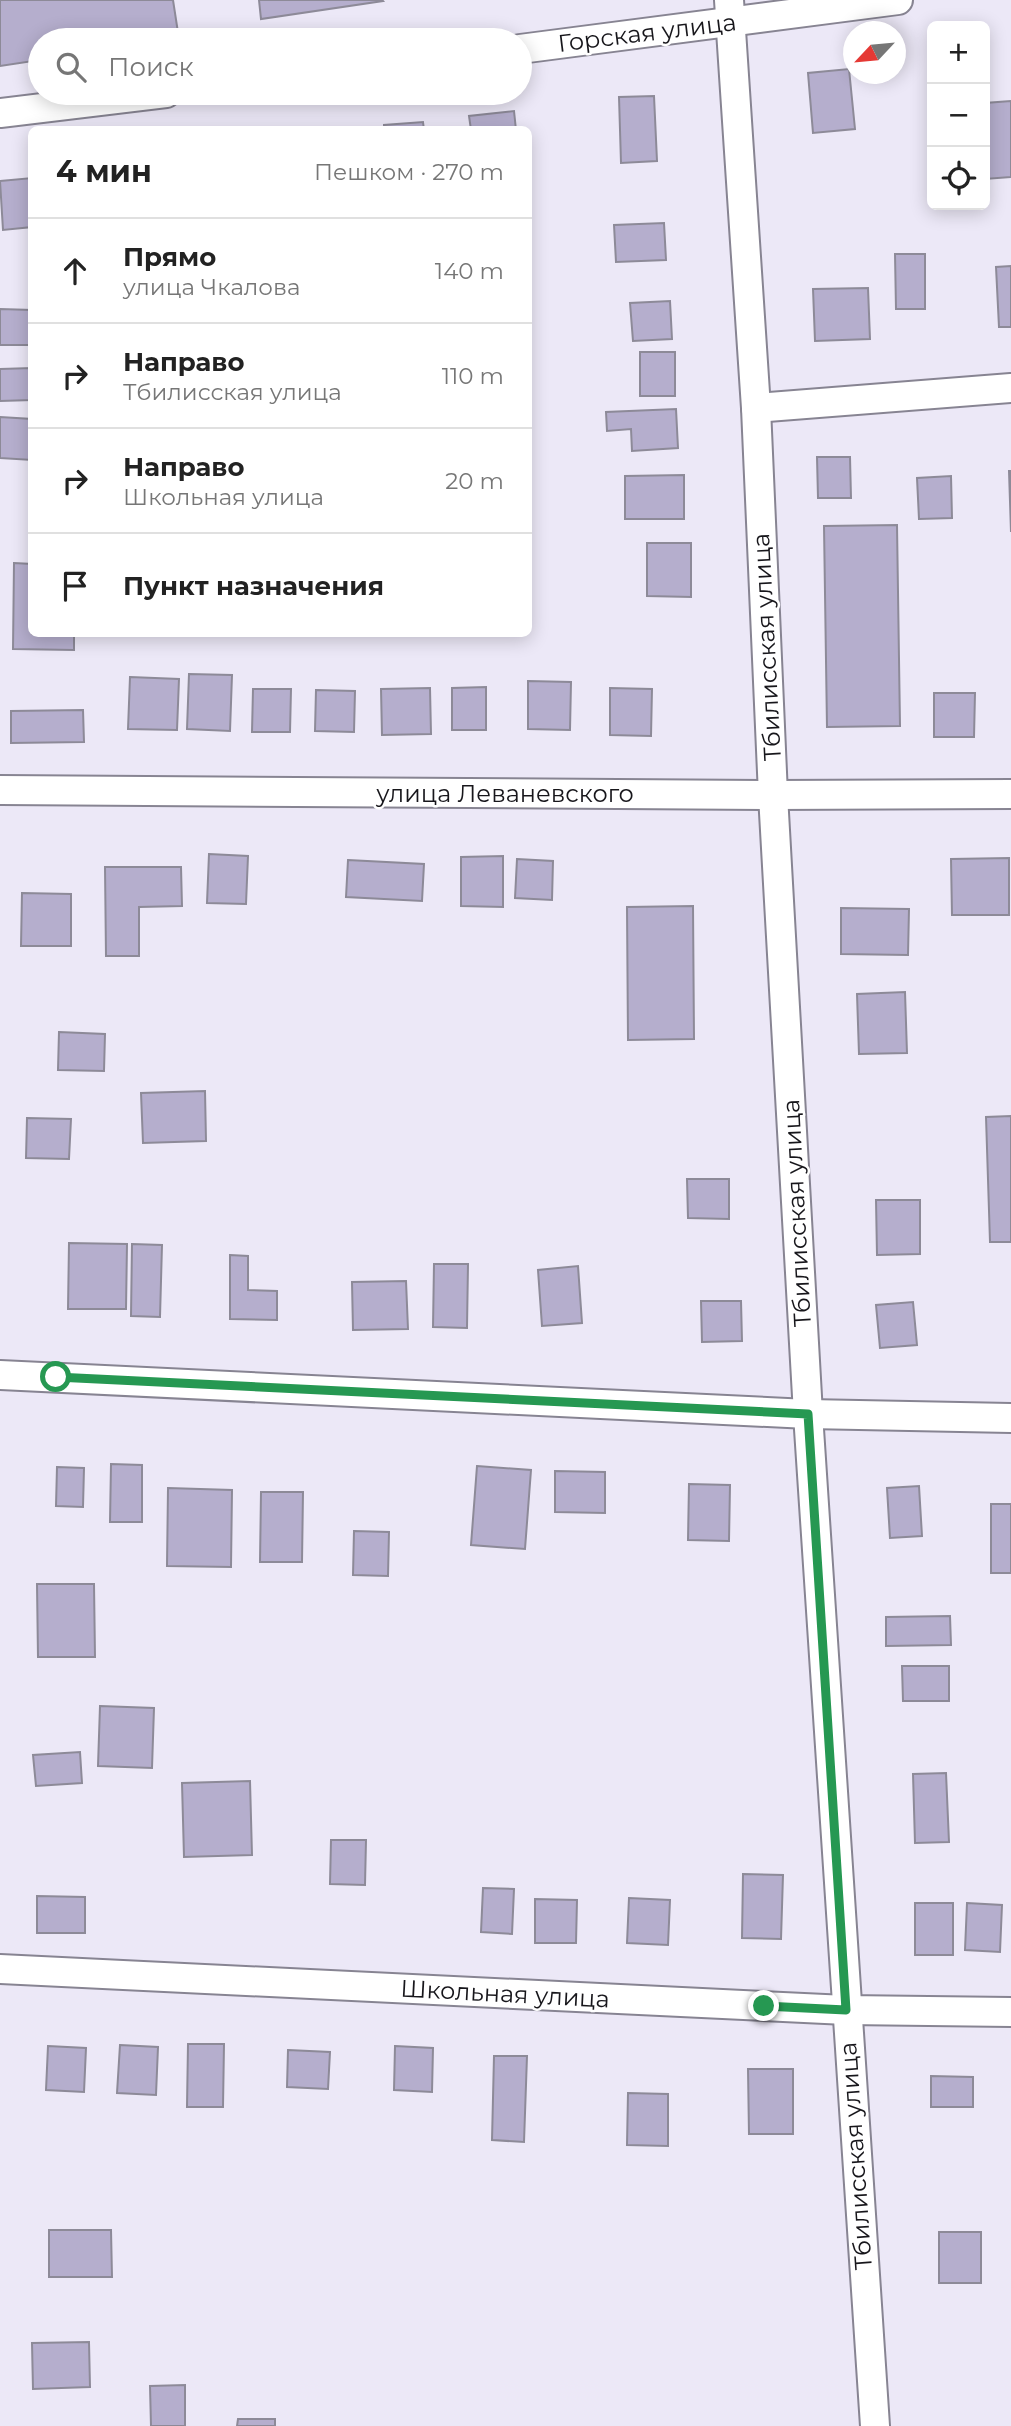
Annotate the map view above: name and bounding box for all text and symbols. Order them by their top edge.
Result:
street label: Горская улица [556,7,738,58]
north arrow [843,21,906,84]
map controls [927,21,990,210]
button: + [927,21,990,84]
search box [28,28,532,105]
icon: search [52,48,90,86]
text: Поиск [108,51,194,83]
button: − [927,84,990,147]
button: locate [927,147,990,210]
text: 4 мин [56,153,152,190]
text: Пешком · 270 m [314,158,504,186]
text: Прямо [123,241,216,273]
icon: ahead [56,252,94,290]
text: 140 m [435,257,504,285]
text: улица Чкалова [123,273,300,301]
text: Направо [123,346,244,378]
icon: right [56,357,94,395]
text: 110 m [442,362,504,390]
text: Тбилисская улица [123,378,342,406]
text: Направо [123,451,244,483]
icon: right [56,462,94,500]
text: 20 m [445,467,504,495]
text: Школьная улица [123,483,324,511]
street label: Тбилисская улица [746,532,787,762]
icon: arrive [56,567,94,605]
text: Пункт назначения [123,570,384,602]
street label: улица Леваневского [375,779,634,808]
street label: Тбилисская улица [776,1098,817,1328]
route start [40,1361,71,1392]
street label: Школьная улица [400,1974,610,2013]
route end [748,1990,779,2021]
street label: Тбилисская улица [833,2041,878,2271]

